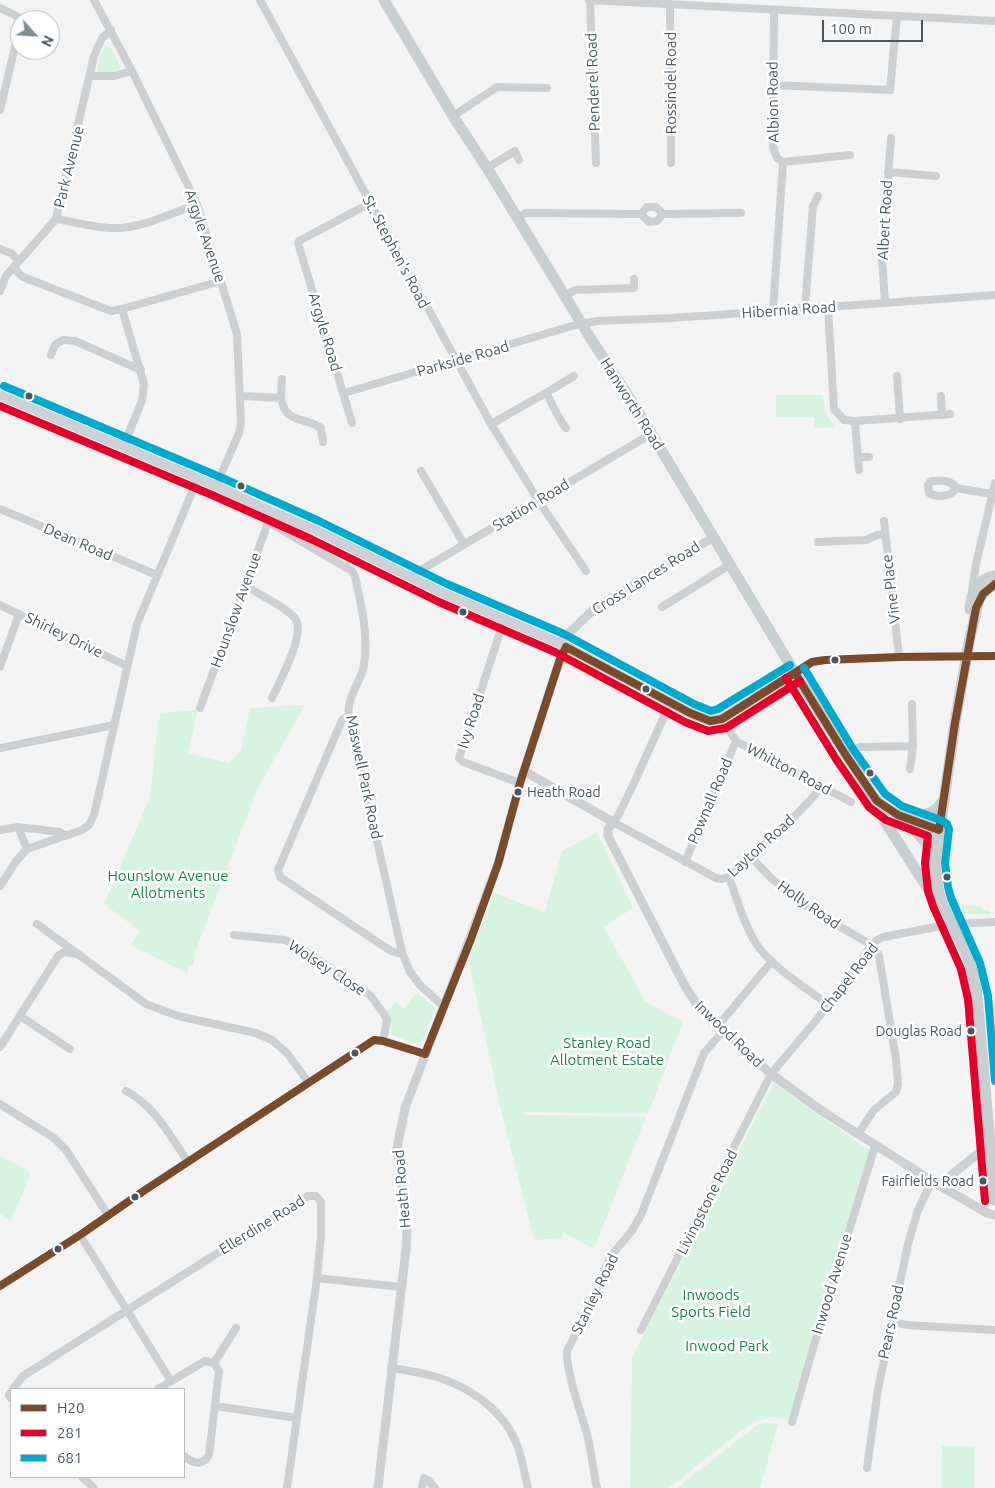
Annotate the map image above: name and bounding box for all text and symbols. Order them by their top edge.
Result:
north arrow [10,10,60,60]
scale bar [825,10,926,42]
text: 100 m [830,20,872,37]
street label: Penderel Road [582,32,604,132]
street label: Rossindel Road [662,32,680,134]
text: N [38,33,57,49]
street label: Albion Road [763,61,783,143]
street label: Park Avenue [50,124,88,210]
street label: Albert Road [874,179,896,261]
street label: Argyle Avenue [181,187,229,285]
street label: St. Stephen's Road [359,193,433,311]
street label: Argyle Road [304,290,346,374]
street label: Hibernia Road [741,298,837,322]
street label: Parkside Road [415,337,511,381]
street label: Hanworth Road [596,355,668,453]
unlabelled marker [24,391,34,401]
street label: Station Road [489,475,573,535]
unlabelled marker [236,481,246,491]
street label: Dean Road [41,519,115,565]
street label: Cross Lances Road [589,538,703,618]
street label: Hounslow Avenue [207,550,265,670]
street label: Vine Place [878,553,904,625]
unlabelled marker [458,607,468,617]
street label: Shirley Drive [22,608,106,662]
unlabelled marker [830,655,840,665]
unlabelled marker [641,684,651,694]
street label: Ivy Road [454,691,488,751]
street label: Maswell Park Road [342,713,386,841]
street label: Whitton Road [744,739,834,799]
street label: Pownall Road [684,755,736,847]
unlabelled marker [865,768,875,778]
place label: Heath Road [527,784,601,800]
marker: Heath Road [513,787,523,797]
street label: Layton Road [724,811,798,881]
park label: Hounslow Avenue Allotments [107,867,229,902]
unlabelled marker [942,872,952,882]
street label: Holly Road [774,877,844,933]
street label: Wolsey Close [285,936,369,1000]
street label: Chapel Road [816,939,882,1017]
street label: Inwood Road [691,997,767,1071]
place label: Douglas Road [875,1023,962,1039]
marker: Douglas Road [966,1026,976,1036]
park label: Stanley Road Allotment Estate [550,1034,664,1069]
unlabelled marker [350,1048,360,1058]
street label: Livingstone Road [673,1146,741,1258]
street label: Heath Road [390,1149,414,1229]
place label: Fairfields Road [881,1173,974,1189]
marker: Fairfields Road [978,1176,988,1186]
unlabelled marker [130,1192,140,1202]
street label: Ellerdine Road [216,1192,308,1258]
street label: Inwood Avenue [808,1231,856,1337]
unlabelled marker [53,1244,63,1254]
street label: Stanley Road [568,1251,622,1337]
street label: Pears Road [874,1284,908,1360]
park label: Inwoods Sports Field [671,1286,751,1321]
park label: Inwood Park [685,1337,769,1355]
legend [10,1388,185,1478]
text: H20 [57,1399,84,1416]
text: 281 [57,1424,82,1441]
text: 681 [57,1449,82,1466]

